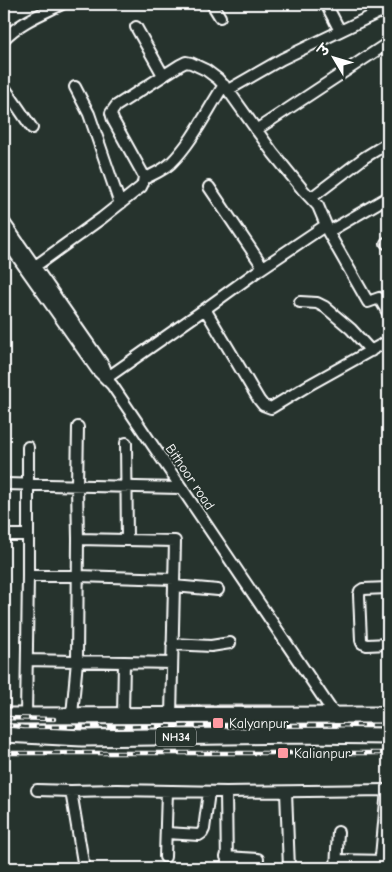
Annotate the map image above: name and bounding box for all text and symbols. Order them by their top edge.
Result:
north arrow [310,32,360,82]
text: उ [313,40,335,61]
street label: Bithoor road [162,441,218,513]
place label: Kalyanpur [229,715,289,732]
marker: Kalyanpur [211,716,225,730]
road number: NH34 [156,728,196,746]
place label: Kalianpur [294,745,351,762]
marker: Kalianpur [276,746,290,760]

